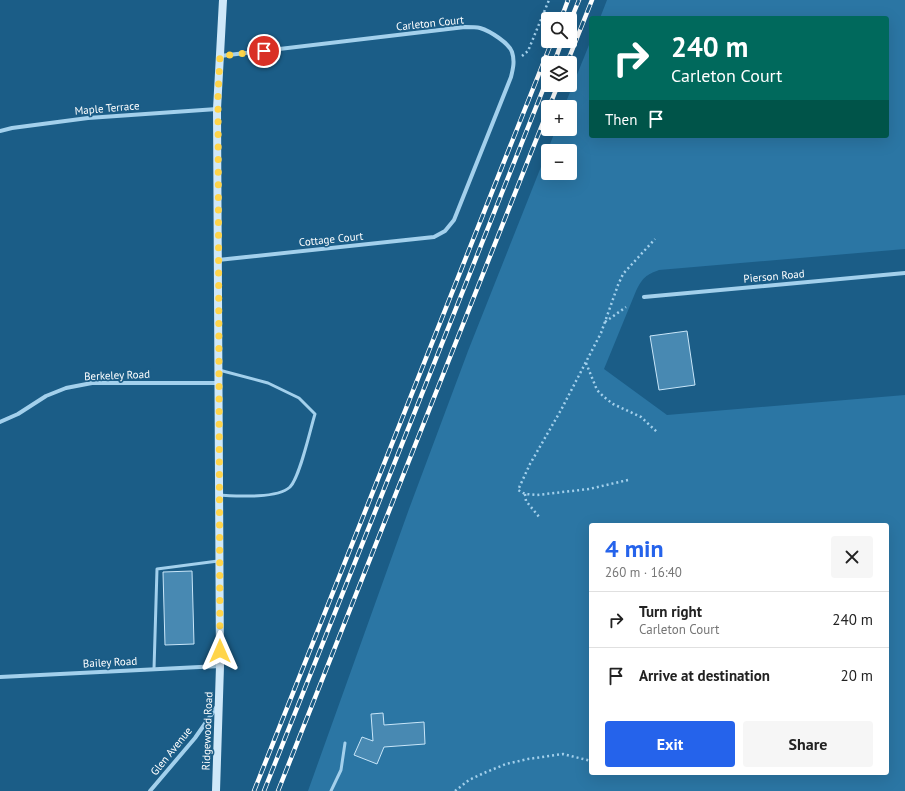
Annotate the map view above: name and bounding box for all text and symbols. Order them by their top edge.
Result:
street label: Carleton Court [395,12,465,34]
map controls [541,12,577,180]
button: search [541,12,577,48]
text: 240 m [671,28,748,65]
icon: right [605,32,657,84]
pin [247,34,281,68]
icon: arrive [253,40,275,62]
button: layers [541,56,577,92]
text: Carleton Court [671,64,782,87]
street label: Maple Terrace [74,98,140,118]
button: + [541,100,577,136]
icon: arrive [645,108,667,130]
text: Then [605,110,637,129]
button: − [541,144,577,180]
street label: Cottage Court [298,229,364,249]
street label: Pierson Road [743,266,805,286]
street label: Berkeley Road [84,367,150,383]
text: 4 min [605,533,664,564]
button: close [831,536,873,578]
text: 260 m · 16:40 [605,564,682,581]
text: Turn right [639,602,702,621]
icon: right [605,609,627,631]
text: 240 m [832,610,873,629]
text: Carleton Court [639,621,719,638]
position arrow [199,630,241,672]
street label: Bailey Road [82,654,138,670]
icon: arrive [605,665,627,687]
text: Arrive at destination [639,666,770,685]
text: 20 m [840,666,873,685]
street label: Ridgewood Road [199,691,215,771]
button: Exit [605,721,735,767]
button: Share [743,721,873,767]
street label: Glen Avenue [147,724,195,778]

